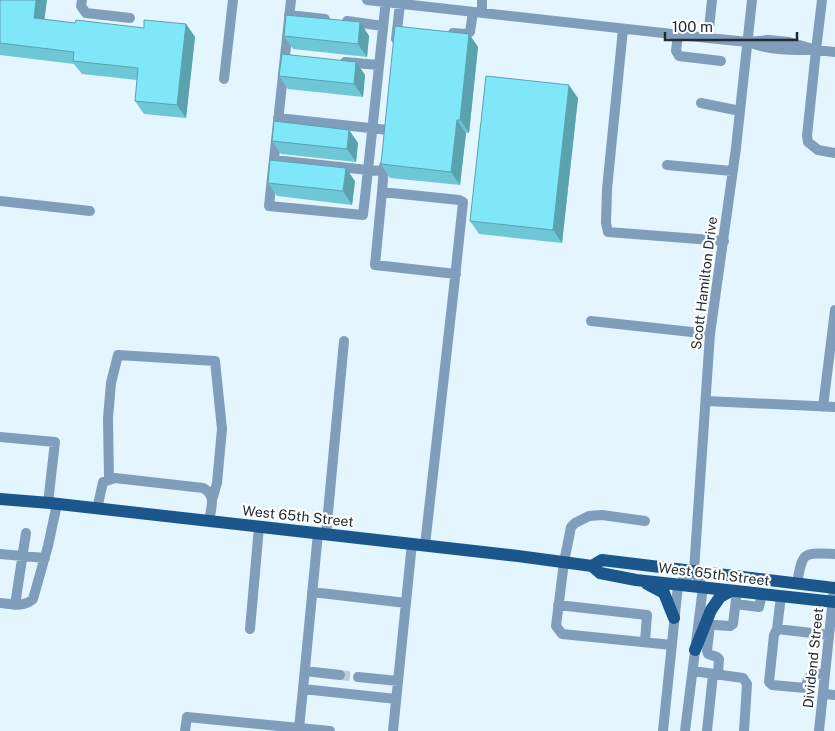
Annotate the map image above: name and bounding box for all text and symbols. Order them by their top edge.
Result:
scale bar [665,10,798,42]
text: 100 m [672,18,713,35]
street label: Scott Hamilton Drive [688,215,720,351]
street label: West 65th Street [242,502,354,530]
street label: West 65th Street [658,559,770,589]
street label: Dividend Street [800,607,826,709]

